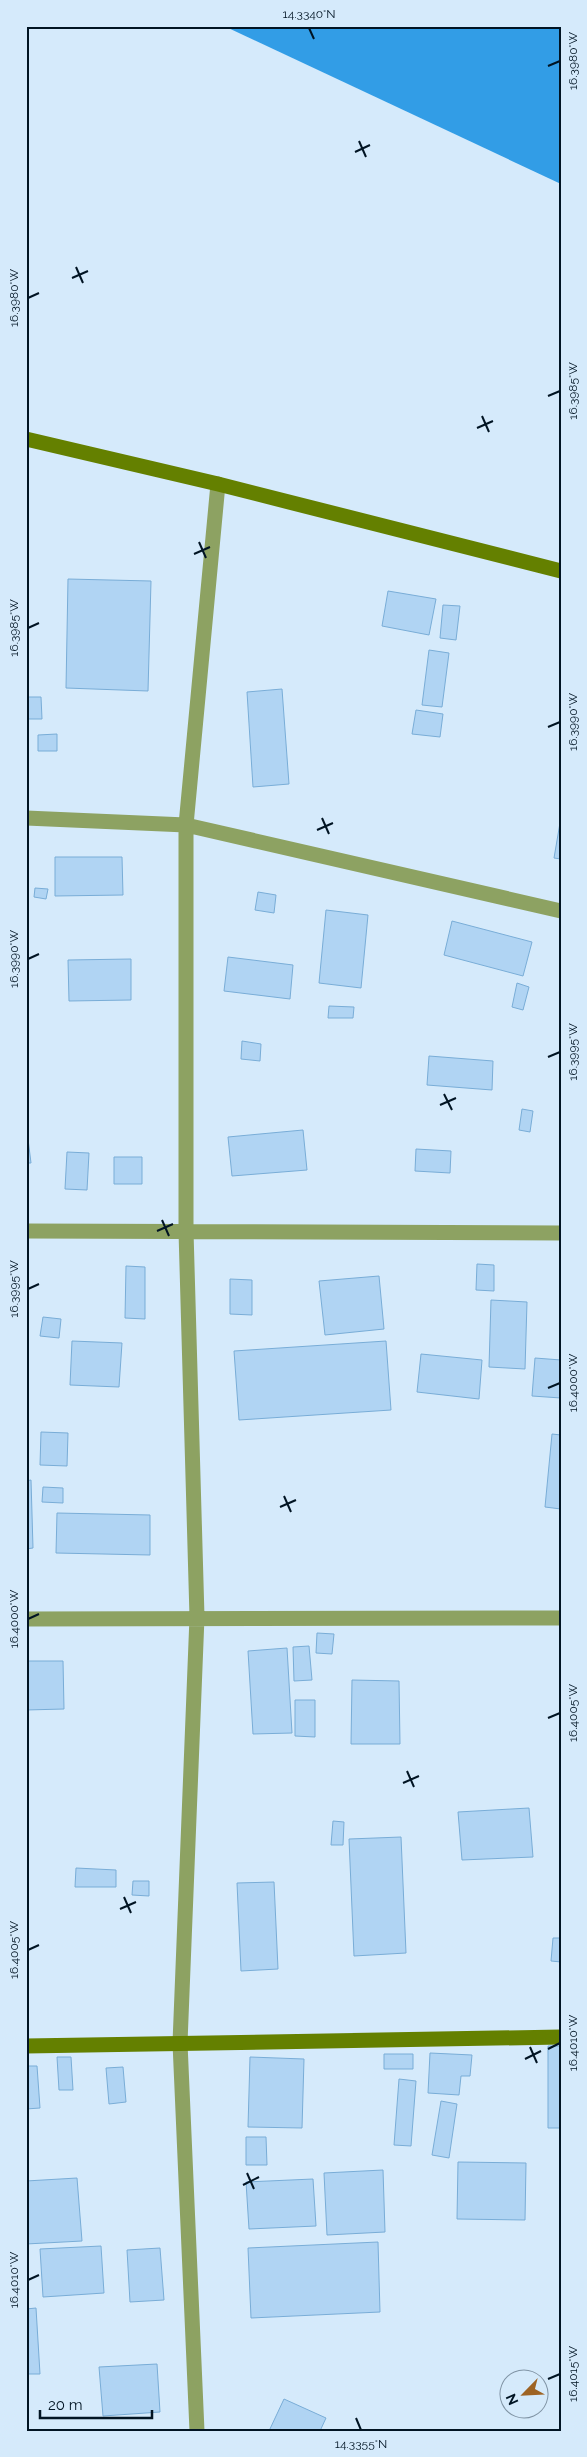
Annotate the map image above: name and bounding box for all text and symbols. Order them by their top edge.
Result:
text: 14.3340°N [283,7,335,21]
text: 16.3980°W [566,32,580,90]
text: 16.3980°W [7,269,21,327]
text: 16.3985°W [566,362,580,420]
text: 16.3985°W [7,599,21,657]
text: 16.3990°W [566,693,580,751]
text: 16.3990°W [7,930,21,988]
text: 16.3995°W [566,1023,580,1081]
text: 16.3995°W [7,1260,21,1318]
text: 16.4000°W [566,1353,580,1412]
text: 16.4000°W [7,1589,21,1648]
text: 16.4005°W [566,1683,580,1742]
text: 16.4005°W [7,1920,21,1979]
text: 16.4010°W [566,2014,580,2071]
text: 16.4010°W [7,2251,21,2308]
text: 16.4015°W [566,2346,580,2402]
north arrow [500,2370,550,2420]
scale bar [40,2387,152,2419]
text: N [503,2391,522,2407]
text: 20 m [48,2396,83,2414]
text: 14.3355°N [335,2437,387,2451]

